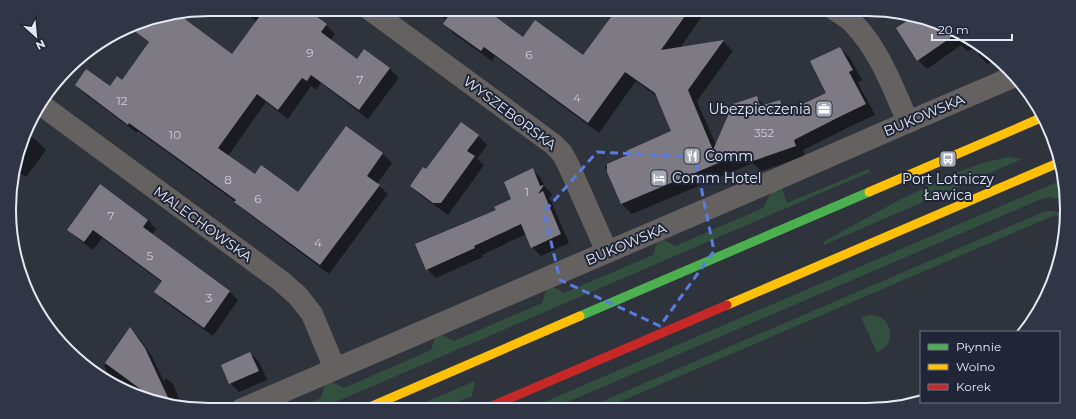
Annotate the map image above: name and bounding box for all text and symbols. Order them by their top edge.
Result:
north arrow [16,16,56,56]
scale bar [932,16,1012,42]
text: 20 m [938,22,969,37]
text: N [33,37,48,53]
house number: 9 [306,45,314,60]
house number: 6 [525,47,533,62]
house number: 7 [356,72,364,87]
street label: WYSZEBORSKA [460,72,561,154]
house number: 4 [573,90,581,105]
street label: BUKOWSKA [881,90,968,140]
house number: 12 [116,93,128,108]
office icon: Ubezpieczenia [814,99,834,119]
place label: Ubezpieczenia [708,100,811,118]
house number: 352 [754,125,774,140]
house number: 10 [169,127,181,142]
restaurant icon: Comm [682,146,702,166]
place label: Comm [705,147,753,165]
bus stop icon: Port Lotniczy Ławica [938,149,958,169]
hotel icon: Comm Hotel [649,168,669,188]
place label: Comm Hotel [672,169,762,187]
place label: Port Lotniczy Ławica [902,170,994,204]
house number: 8 [224,172,232,187]
street label: MALECHOWSKA [150,182,257,266]
house number: 1 [525,184,529,199]
house number: 6 [254,191,262,206]
house number: 7 [107,208,115,223]
street label: BUKOWSKA [583,219,670,269]
house number: 4 [314,235,322,250]
house number: 5 [147,248,154,263]
house number: 3 [206,290,213,305]
legend [920,331,1060,403]
text: Płynnie [956,339,1001,354]
text: Wolno [956,359,995,374]
text: Korek [956,379,992,394]

